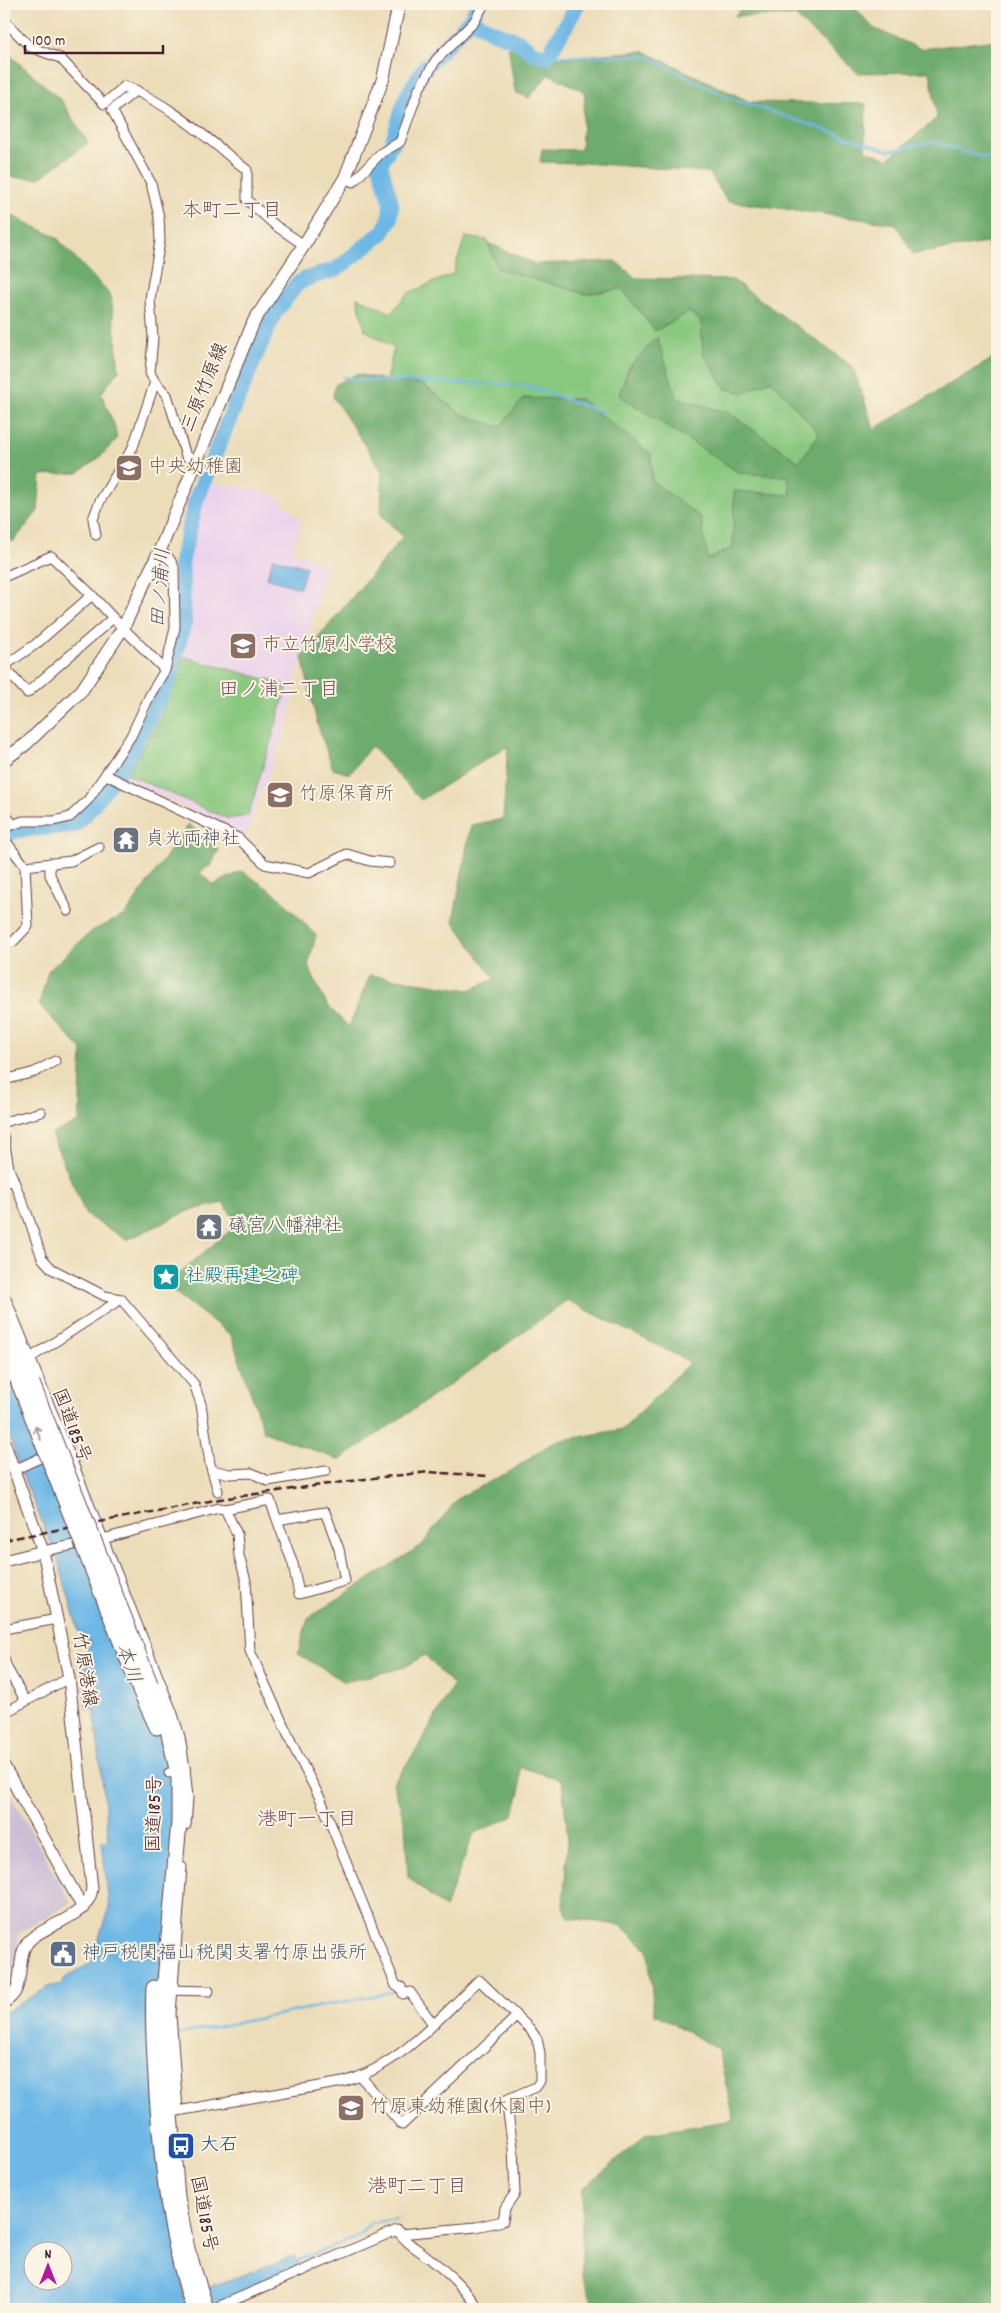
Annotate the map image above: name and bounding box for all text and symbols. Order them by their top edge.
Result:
scale bar [25,22,162,54]
text: 100 m [32,31,65,53]
district label: 本町二丁目 [182,198,282,226]
street label: 三原竹原線 [176,339,236,437]
school or university icon: 中央幼稚園 [114,453,144,483]
place label: 中央幼稚園 [148,455,243,482]
water label: 田ノ浦川 [145,547,179,629]
school or university icon: 市立竹原小学校 [228,631,258,661]
place label: 市立竹原小学校 [262,633,395,660]
district label: 田ノ浦二丁目 [219,677,339,705]
school or university icon: 竹原保育所 [265,780,295,810]
place label: 竹原保育所 [299,782,394,809]
temple icon: 貞光両神社 [111,825,141,855]
place label: 貞光両神社 [145,827,240,854]
temple icon: 礒宮八幡神社 [194,1212,224,1242]
place label: 礒宮八幡神社 [228,1214,342,1241]
place icon: 社殿再建之碑 [151,1262,181,1292]
place label: 社殿再建之碑 [185,1264,299,1291]
street label: 国道185号 [43,1385,97,1467]
one-way arrow [33,1426,43,1441]
street label: 竹原港線 [64,1630,102,1710]
water label: 本川 [108,1641,146,1687]
street label: 国道185号 [142,1775,170,1853]
district label: 港町一丁目 [257,1807,357,1835]
public building icon: 神戸税関福山税関支署竹原出張所 [48,1939,78,1969]
place label: 神戸税関福山税関支署竹原出張所 [82,1941,367,1968]
school or university icon: 竹原東幼稚園(休園中) [336,2093,366,2123]
place label: 竹原東幼稚園(休園中) [370,2095,551,2122]
bus stop icon: 大石 [166,2131,196,2161]
place label: 大石 [200,2133,238,2160]
street label: 国道185号 [181,2173,223,2255]
district label: 港町二丁目 [367,2174,467,2202]
north arrow [22,2240,72,2290]
text: N [45,2245,52,2265]

